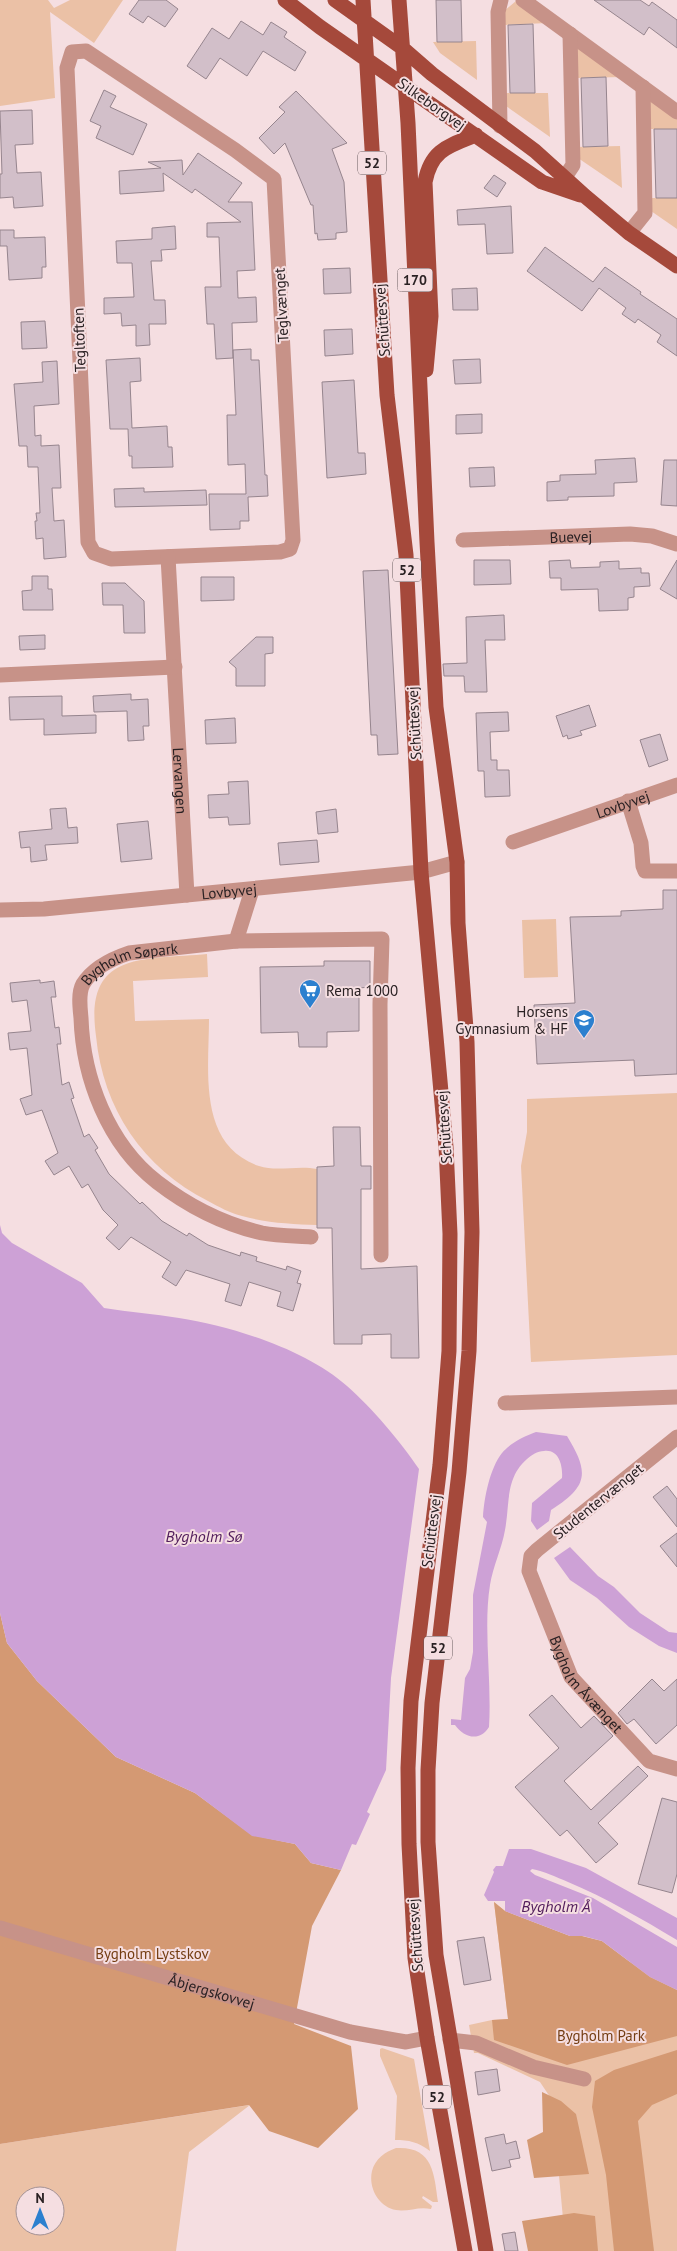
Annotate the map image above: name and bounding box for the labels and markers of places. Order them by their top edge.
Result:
supermarket icon: Rema 1000 [298,978,322,1009]
place label: Rema 1000 [326,981,398,1000]
place label: Horsens Gymnasium & HF [455,1002,568,1038]
school or university icon: Horsens Gymnasium & HF [572,1008,596,1039]

